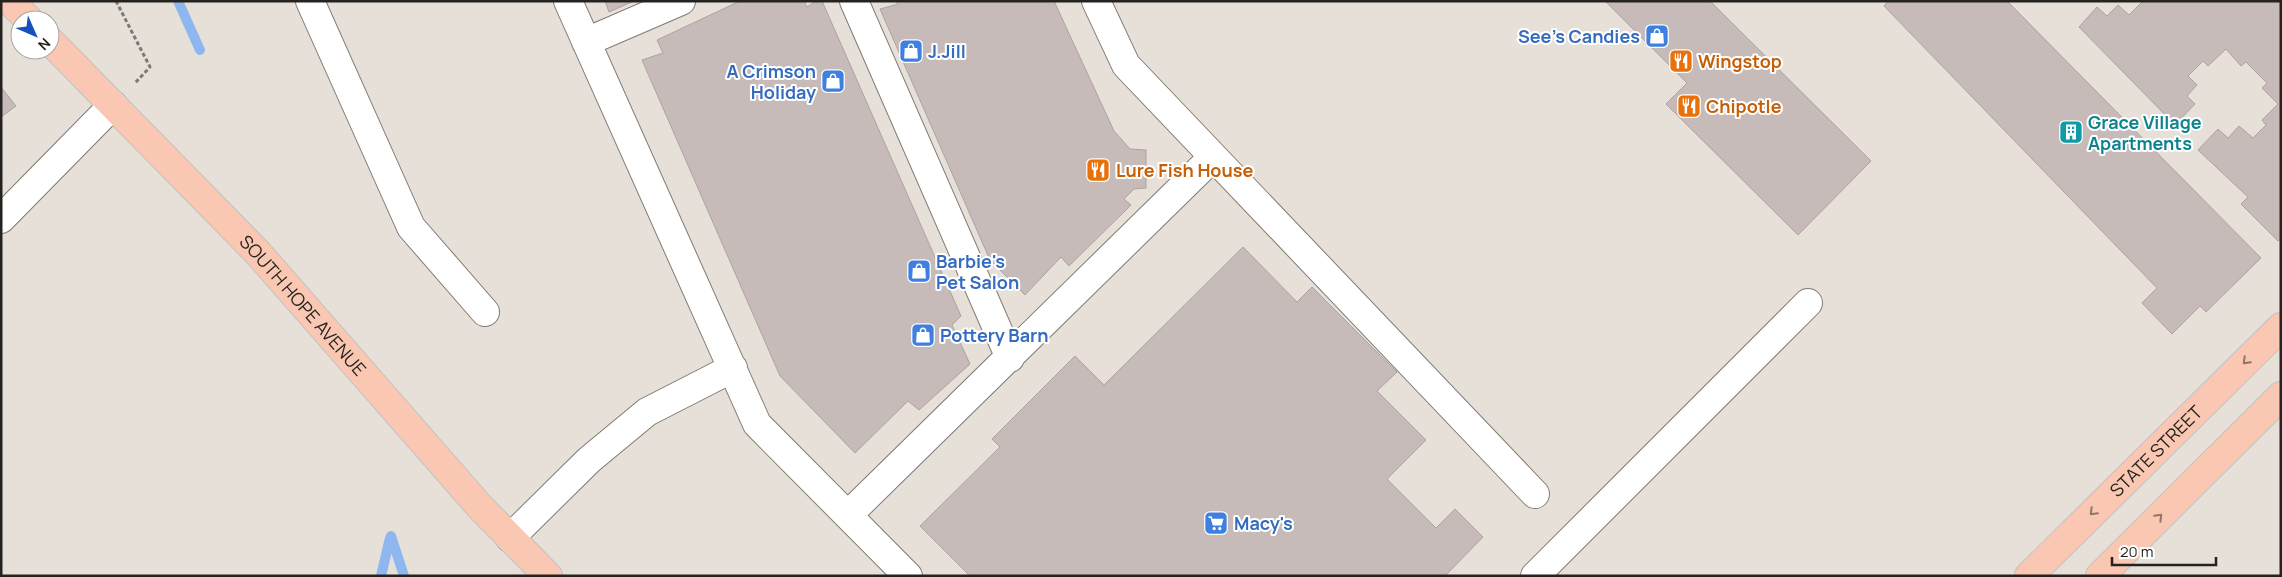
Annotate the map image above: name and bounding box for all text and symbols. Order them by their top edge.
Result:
north arrow [10,10,60,60]
shop icon: See's Candies [1644,23,1670,49]
place label: See's Candies [1518,24,1640,48]
text: N [34,34,55,55]
shop icon: J.Jill [898,38,924,64]
place label: J.Jill [928,39,966,63]
restaurant icon: Wingstop [1668,48,1694,74]
place label: Wingstop [1698,49,1782,73]
place label: A Crimson Holiday [726,59,816,104]
shop icon: A Crimson Holiday [820,68,846,94]
restaurant icon: Chipotle [1676,93,1702,119]
place label: Chipotle [1706,94,1782,118]
place label: Grace Village Apartments [2088,110,2202,155]
building icon: Grace Village Apartments [2058,119,2084,145]
restaurant icon: Lure Fish House [1085,157,1111,183]
place label: Lure Fish House [1116,158,1253,182]
street label: SOUTH HOPE AVENUE [235,230,372,381]
place label: Barbie's Pet Salon [936,249,1019,294]
shop icon: Barbie's Pet Salon [906,258,932,284]
shop icon: Pottery Barn [910,322,936,348]
place label: Pottery Barn [940,323,1049,347]
one-way arrow [2243,355,2252,364]
street label: STATE STREET [2104,400,2207,502]
one-way arrow [2090,506,2099,515]
supermarket icon: Macy's [1203,510,1229,536]
place label: Macy's [1234,511,1293,535]
one-way arrow [2153,514,2162,523]
scale bar [2112,534,2216,566]
text: 20 m [2120,541,2153,562]

